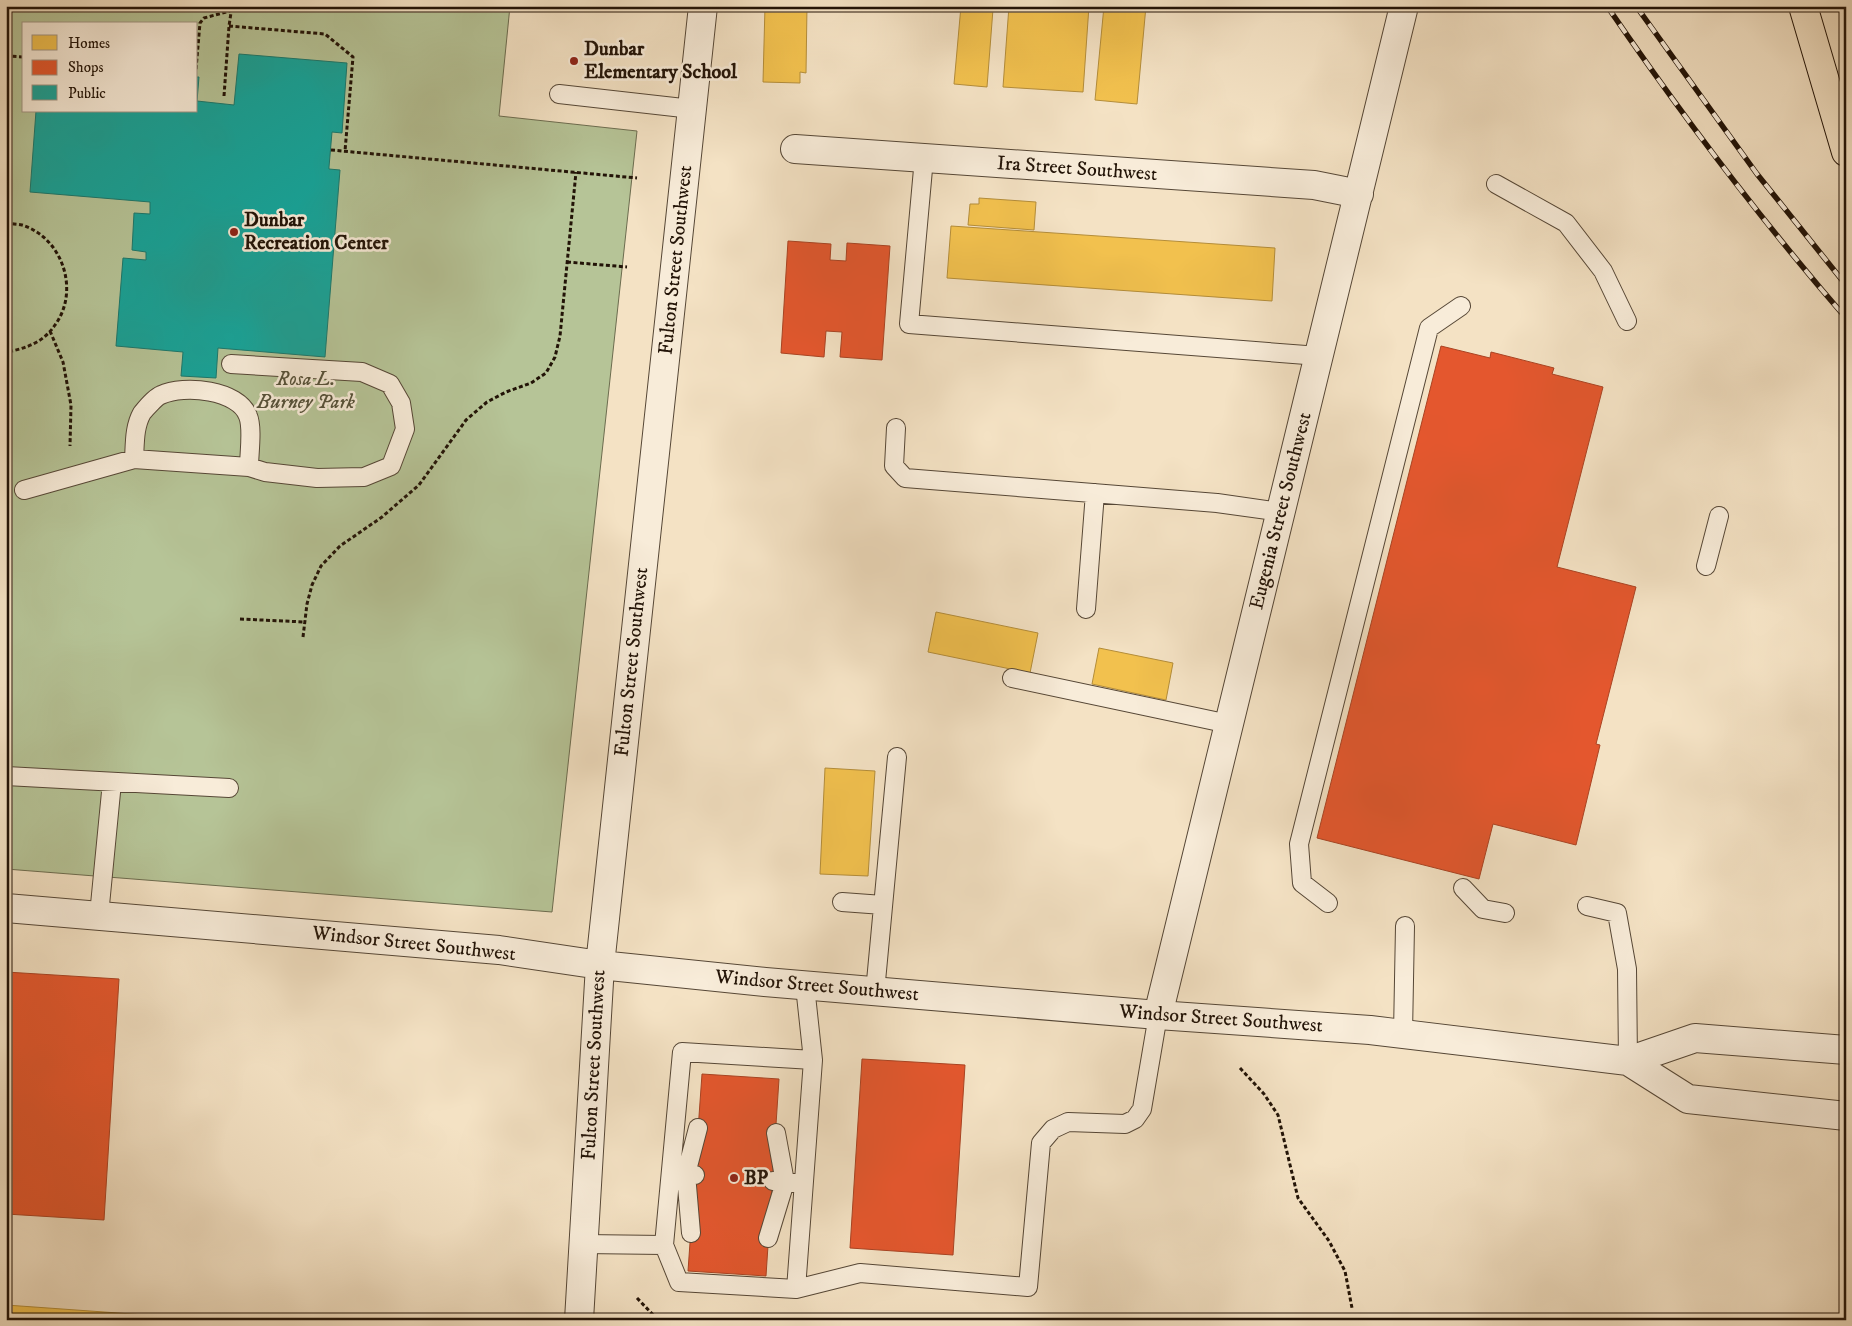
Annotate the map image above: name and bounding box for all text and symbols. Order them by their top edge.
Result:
legend [22,22,198,112]
text: Homes [68,34,110,53]
place label: Dunbar Elementary School [584,37,738,85]
marker: Dunbar Elementary School [568,55,580,67]
text: Shops [68,58,104,77]
text: Public [68,84,106,103]
street label: Ira Street Southwest [996,151,1158,187]
street label: Fulton Street Southwest [654,164,698,356]
place label: Dunbar Recreation Center [244,208,389,256]
marker: Dunbar Recreation Center [228,226,240,238]
park label: Rosa L. Burney Park [256,367,356,415]
street label: Eugenia Street Southwest [1244,410,1318,612]
street label: Fulton Street Southwest [610,566,654,758]
street label: Windsor Street Southwest [310,921,517,967]
street label: Windsor Street Southwest [713,965,920,1007]
street label: Fulton Street Southwest [577,969,611,1161]
street label: Windsor Street Southwest [1117,999,1324,1039]
place label: BP [744,1166,769,1191]
marker: BP [728,1172,740,1184]

